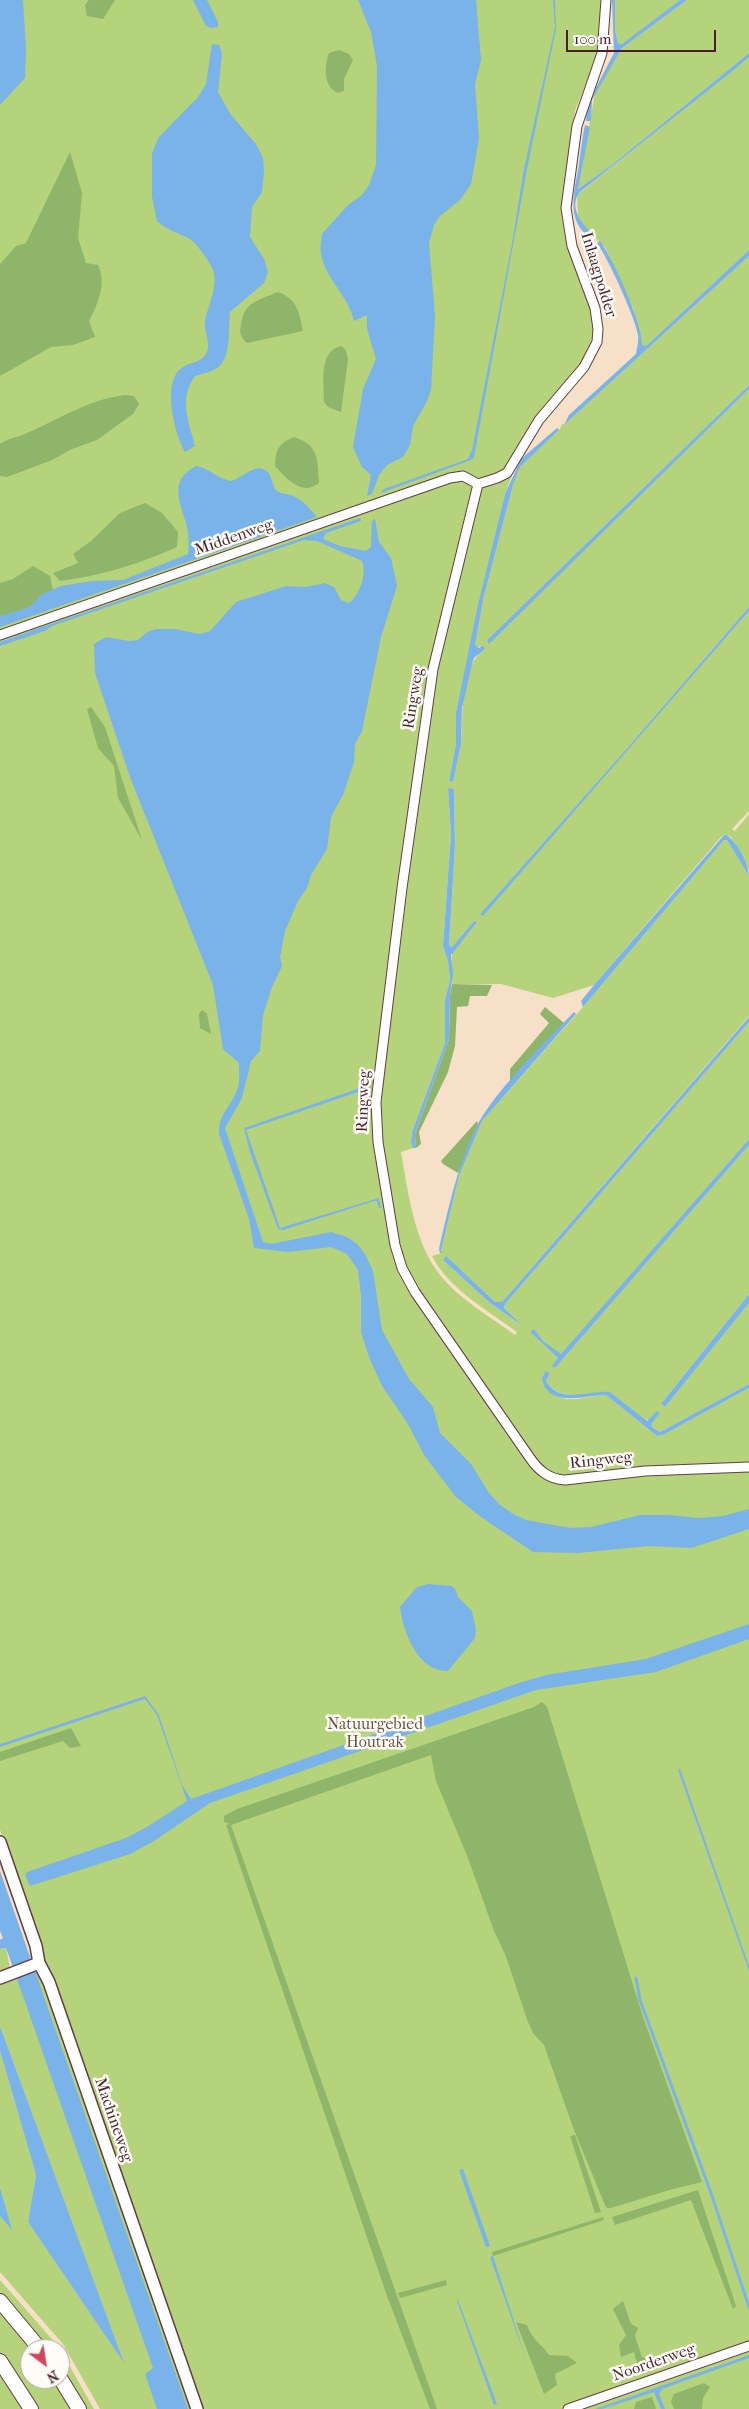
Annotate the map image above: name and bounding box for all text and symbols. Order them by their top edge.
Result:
scale bar [569,20,719,52]
text: 100 m [574,30,612,48]
street label: Inlaagpolder [576,230,620,320]
street label: Middenweg [192,516,276,560]
street label: Ringweg [400,666,428,730]
street label: Ringweg [353,1069,375,1133]
street label: Ringweg [569,1448,633,1474]
park label: Natuurgebied Houtrak [327,1715,423,1753]
street label: Machineweg [90,2075,136,2165]
north arrow [20,2339,70,2389]
street label: Noorderweg [610,2340,698,2386]
text: N [44,2366,61,2386]

